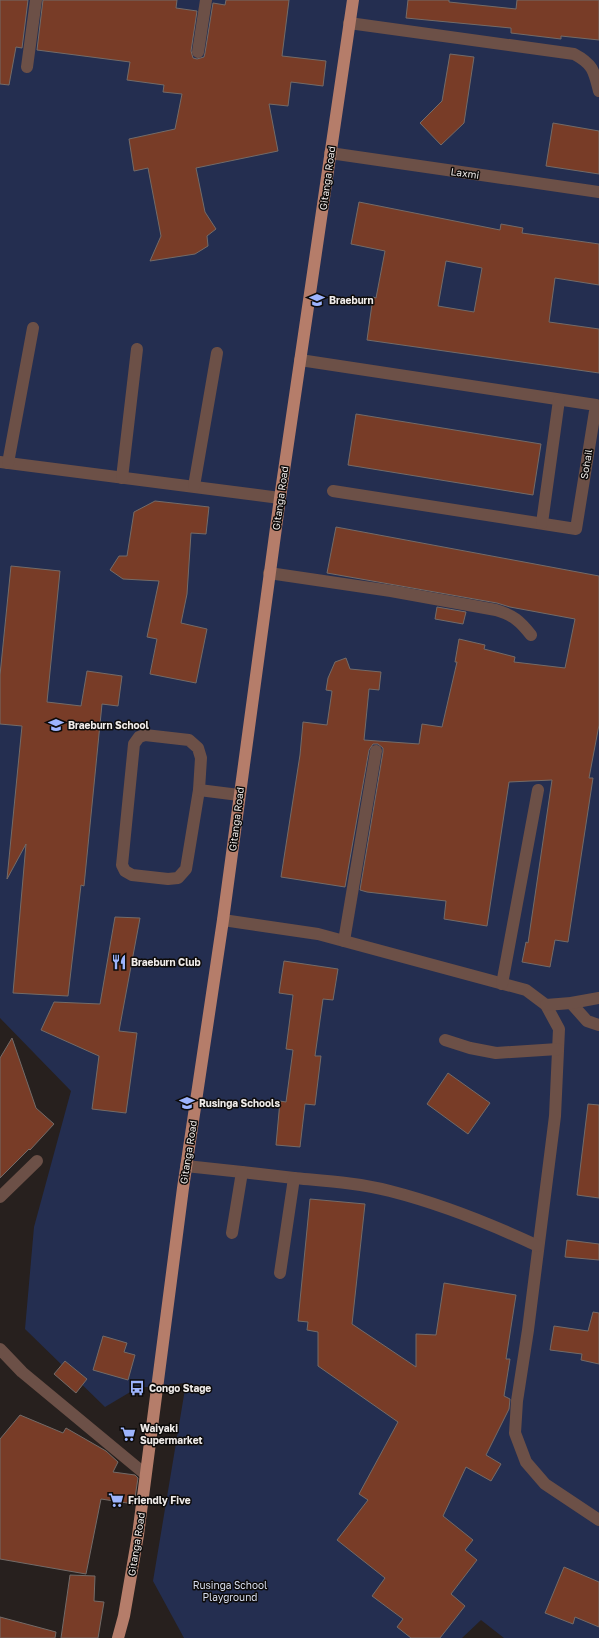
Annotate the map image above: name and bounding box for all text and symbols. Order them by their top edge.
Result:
street label: Gitanga Road [317,145,337,211]
street label: Laxmi [450,165,480,181]
school or university icon: Braeburn [308,291,326,309]
place label: Braeburn [329,294,374,306]
street label: Sohail [578,448,594,480]
street label: Gitanga Road [270,465,290,531]
school or university icon: Braeburn School [47,716,65,734]
place label: Braeburn School [68,719,150,731]
street label: Gitanga Road [226,786,246,852]
restaurant icon: Braeburn Club [110,953,128,971]
place label: Braeburn Club [131,956,201,968]
school or university icon: Rusinga Schools [178,1094,196,1112]
place label: Rusinga Schools [199,1097,280,1109]
street label: Gitanga Road [177,1119,199,1185]
bus stop icon: Congo Stage [128,1379,146,1397]
place label: Congo Stage [149,1382,211,1394]
place label: Waiyaki Supermarket [140,1422,203,1446]
supermarket icon: Waiyaki Supermarket [119,1425,137,1443]
supermarket icon: Friendly Five [107,1491,125,1509]
place label: Friendly Five [128,1494,191,1506]
street label: Gitanga Road [125,1511,147,1577]
park label: Rusinga School Playground [193,1579,267,1603]

